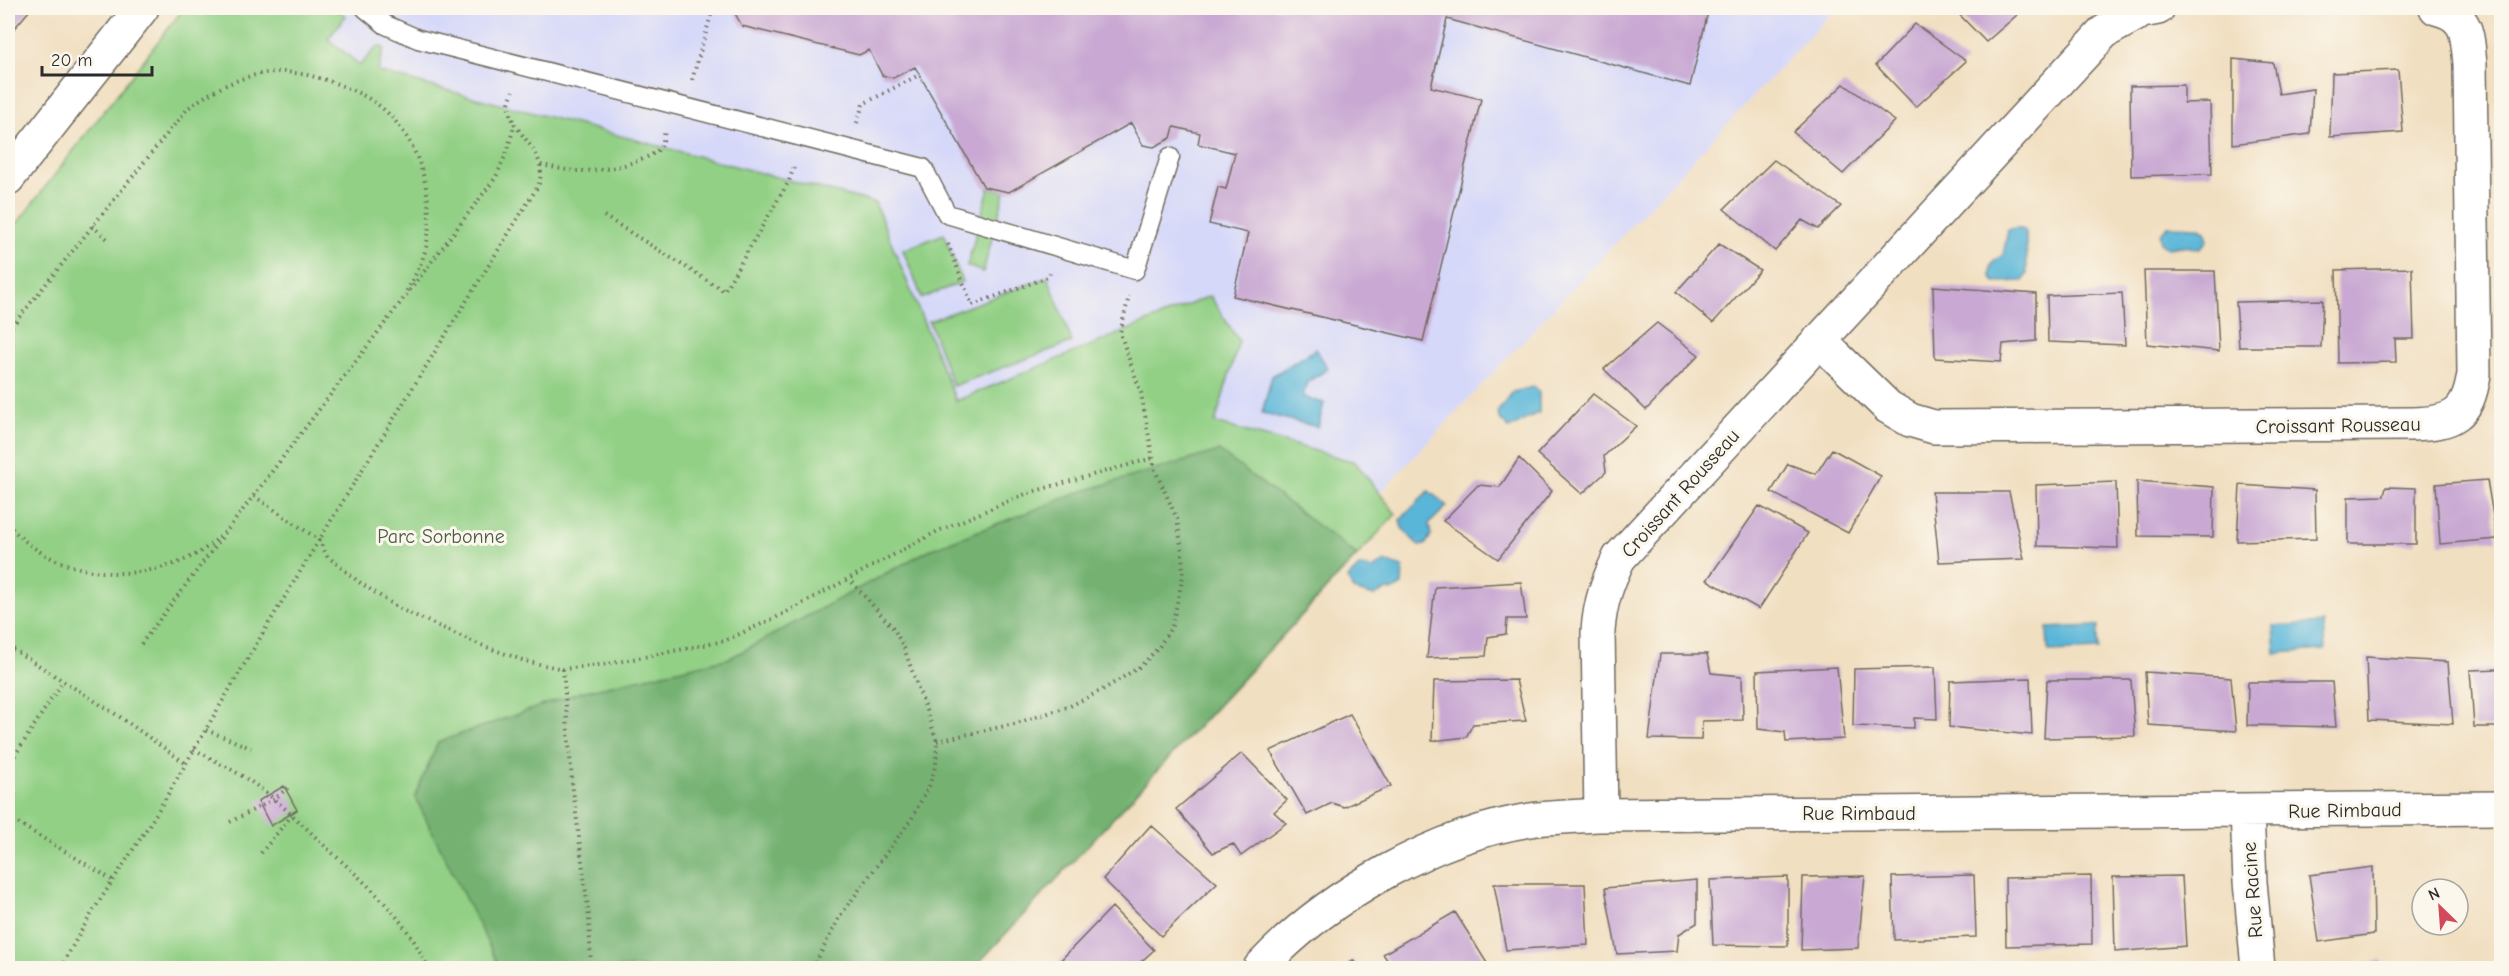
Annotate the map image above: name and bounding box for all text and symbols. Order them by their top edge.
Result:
scale bar [42,39,152,77]
text: 20 m [51,50,92,71]
street label: Croissant Rousseau [2255,413,2421,438]
street label: Croissant Rousseau [1617,424,1744,562]
park label: Parc Sorbonne [377,525,505,548]
street label: Rue Rimbaud [2288,798,2402,823]
street label: Rue Rimbaud [1802,802,1916,825]
street label: Rue Racine [2238,841,2267,939]
north arrow [2410,877,2470,937]
text: N [2426,884,2443,905]

